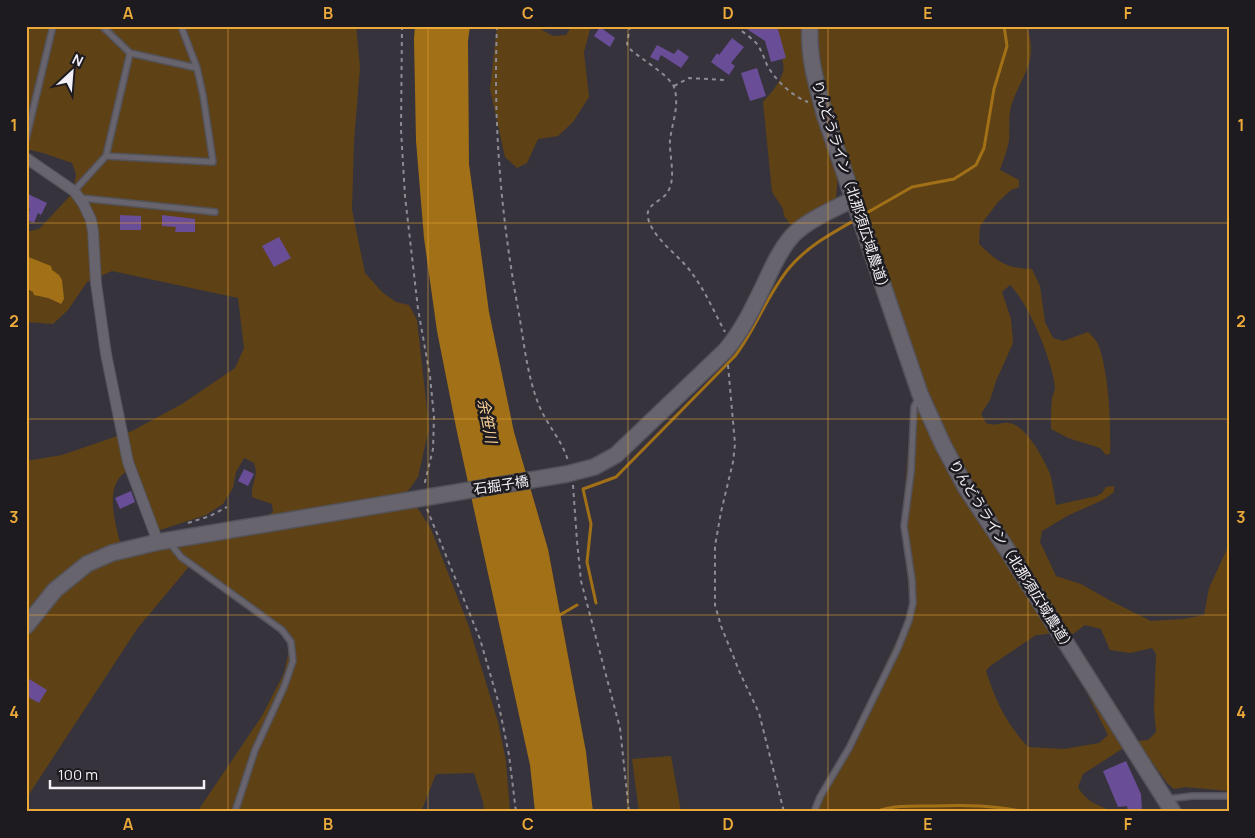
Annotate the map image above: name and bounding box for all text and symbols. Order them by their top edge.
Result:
text: A [123,2,134,24]
text: B [323,2,333,24]
text: C [522,2,534,24]
text: D [722,2,734,24]
text: E [923,2,933,24]
text: F [1124,2,1133,24]
north arrow [48,48,98,98]
text: N [69,49,87,71]
street label: りんどうライン（北那須広域農道） [808,78,895,296]
text: 1 [10,114,18,136]
text: 1 [1237,114,1245,136]
text: 2 [9,310,19,332]
text: 2 [1236,310,1246,332]
water label: 余笹川 [473,397,502,447]
street label: りんどうライン（北那須広域農道） [945,456,1080,656]
street label: 石掘子橋 [472,471,530,498]
text: 3 [9,506,19,528]
text: 3 [1236,506,1246,528]
text: 4 [9,701,19,723]
text: 4 [1236,701,1246,723]
scale bar [50,758,204,790]
text: 100 m [58,764,98,785]
text: A [123,813,134,835]
text: B [323,813,333,835]
text: C [522,813,534,835]
text: D [722,813,734,835]
text: E [923,813,933,835]
text: F [1124,813,1133,835]

